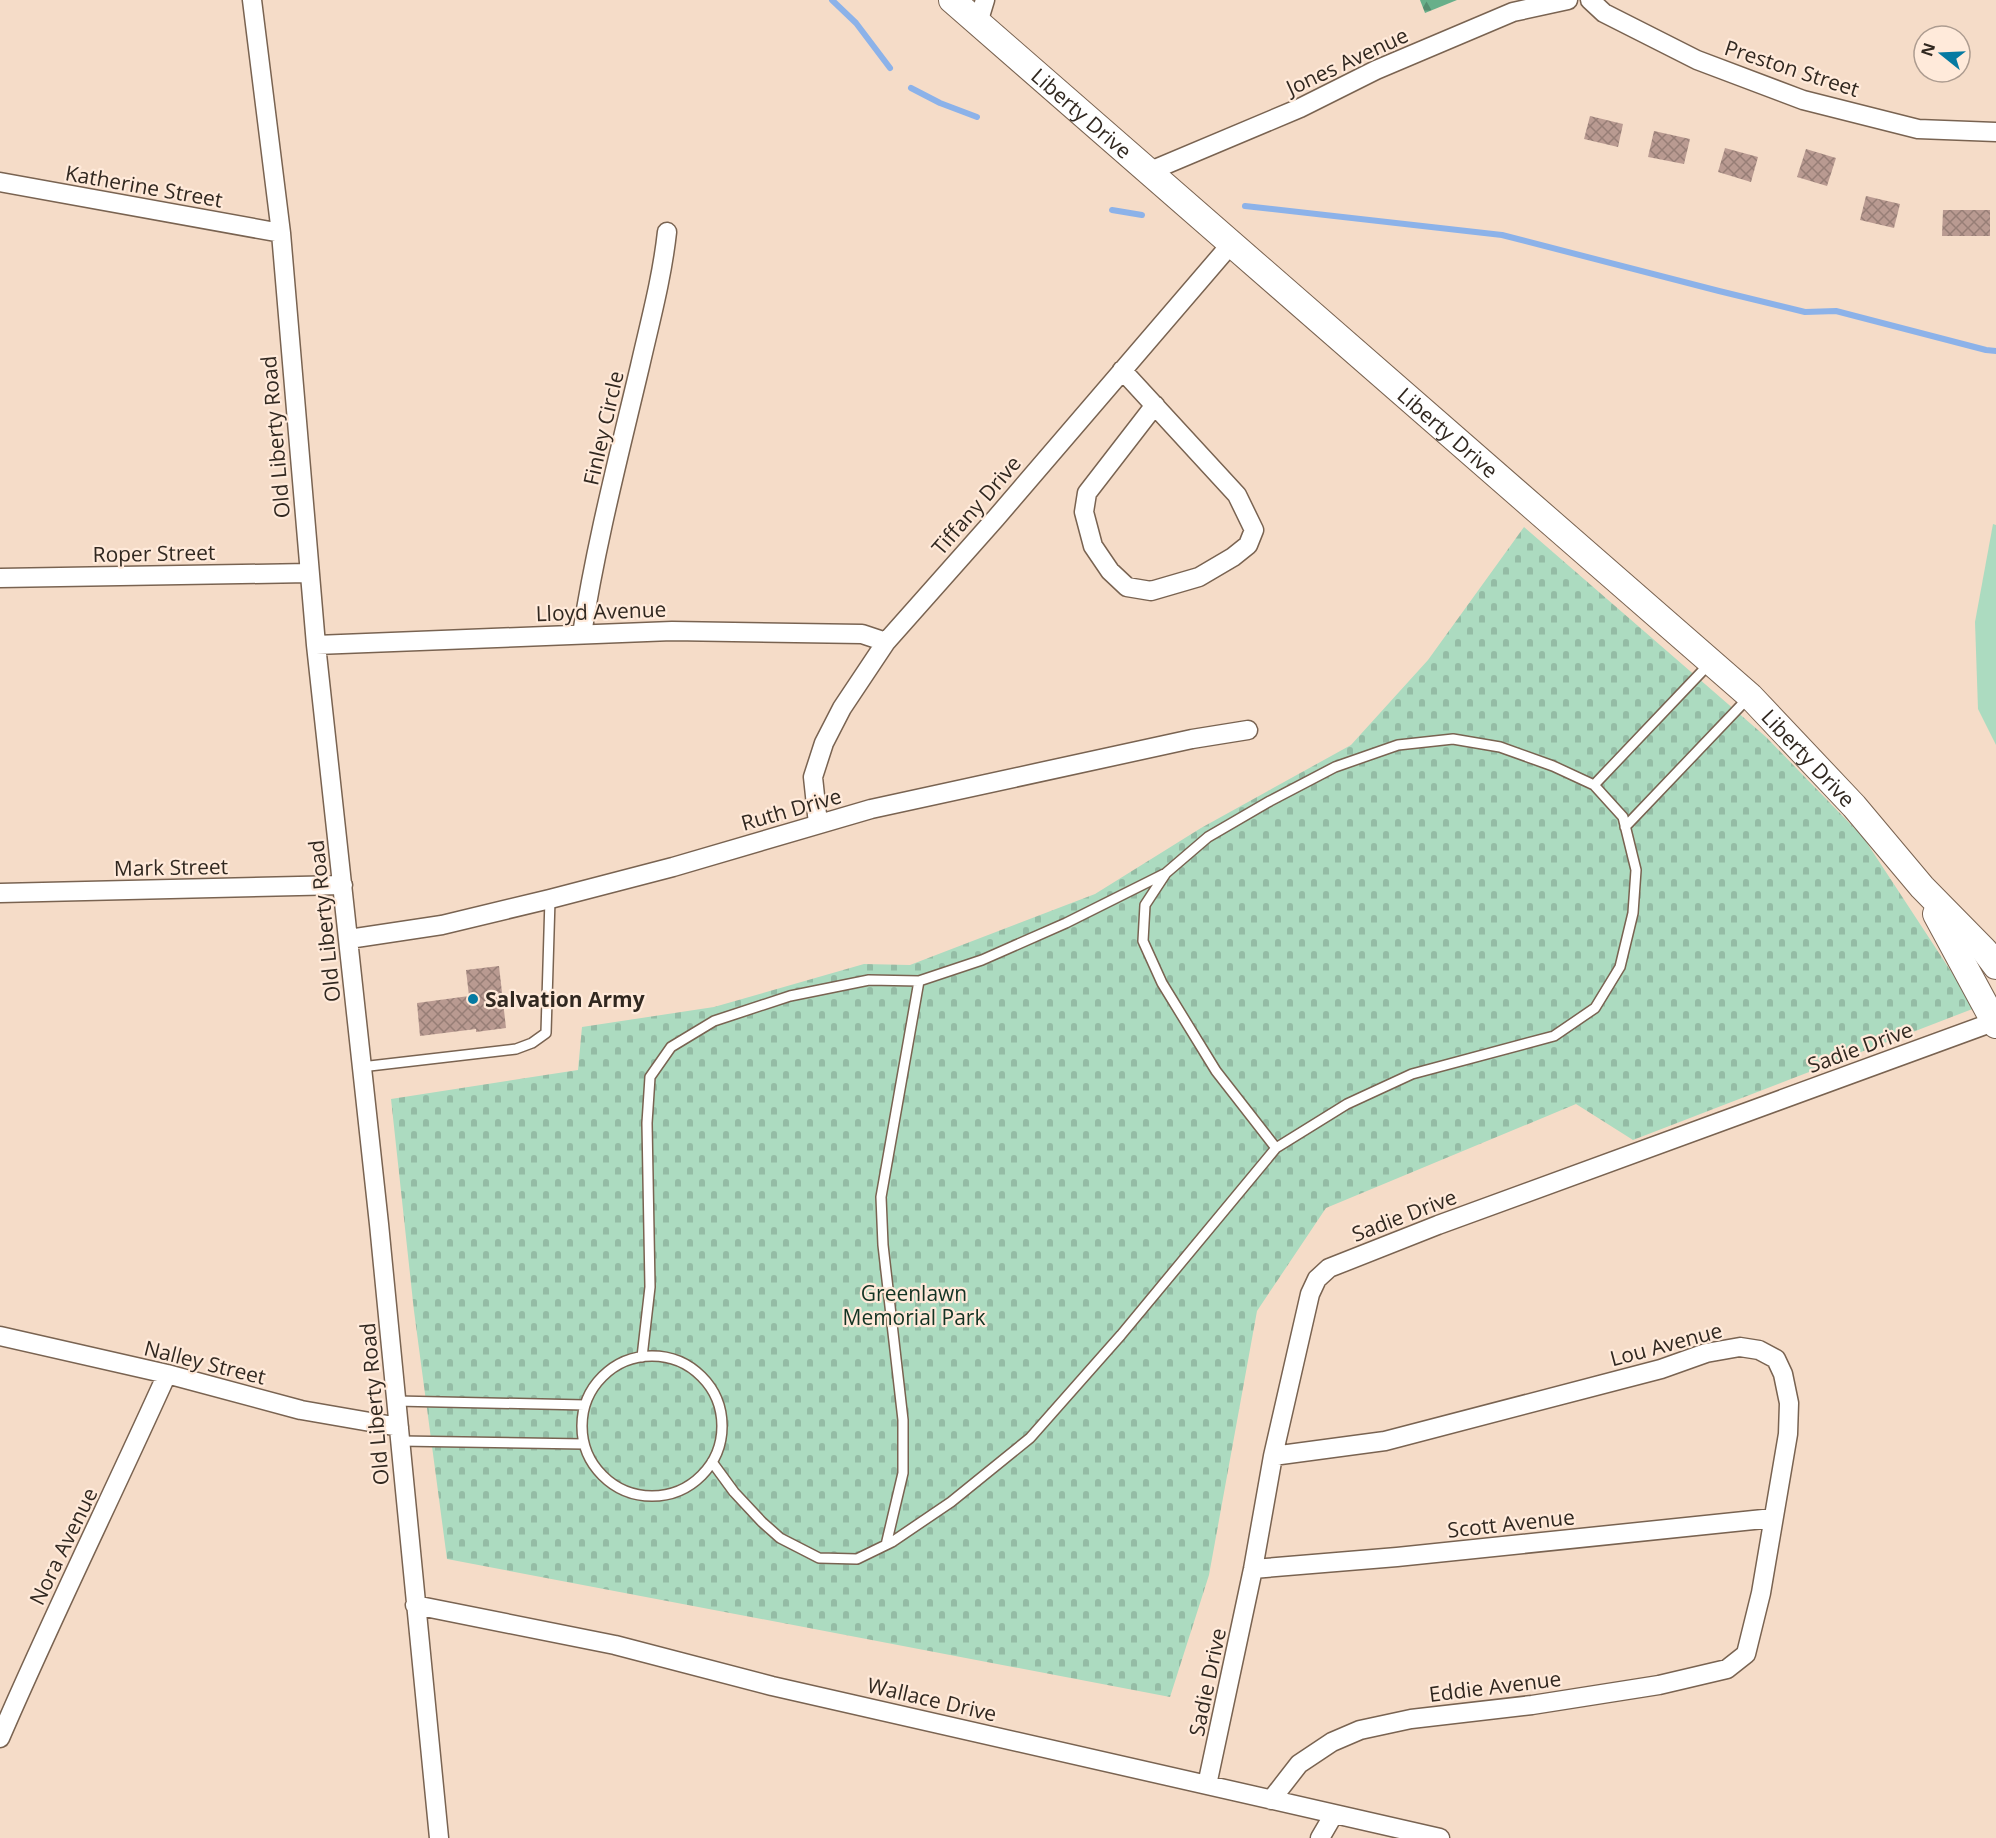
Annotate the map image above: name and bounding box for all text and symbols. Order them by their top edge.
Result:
street label: Jones Avenue [1280,21,1413,102]
north arrow [1912,24,1972,84]
street label: Preston Street [1721,33,1863,103]
text: N [1915,40,1940,59]
street label: Liberty Drive [1026,62,1138,165]
street label: Katherine Street [63,158,225,214]
street label: Old Liberty Road [254,355,296,519]
street label: Finley Circle [576,368,630,488]
street label: Liberty Drive [1392,381,1504,484]
street label: Tiffany Drive [925,449,1027,561]
street label: Roper Street [92,538,216,568]
street label: Lloyd Avenue [535,595,667,627]
street label: Liberty Drive [1756,703,1861,813]
street label: Ruth Drive [738,781,844,837]
street label: Old Liberty Road [302,838,346,1004]
street label: Mark Street [114,852,228,882]
place label: Salvation Army [485,985,645,1013]
marker: Salvation Army [466,992,480,1006]
street label: Sadie Drive [1804,1015,1916,1079]
street label: Sadie Drive [1348,1182,1460,1248]
park label: Greenlawn Memorial Park [843,1279,985,1331]
street label: Lou Avenue [1607,1316,1725,1372]
street label: Old Liberty Road [353,1322,395,1486]
street label: Nalley Street [141,1333,269,1391]
street label: Nora Avenue [23,1483,103,1609]
street label: Scott Avenue [1446,1502,1576,1544]
street label: Sadie Drive [1182,1625,1232,1739]
street label: Eddie Avenue [1427,1664,1563,1708]
street label: Wallace Drive [865,1671,999,1727]

